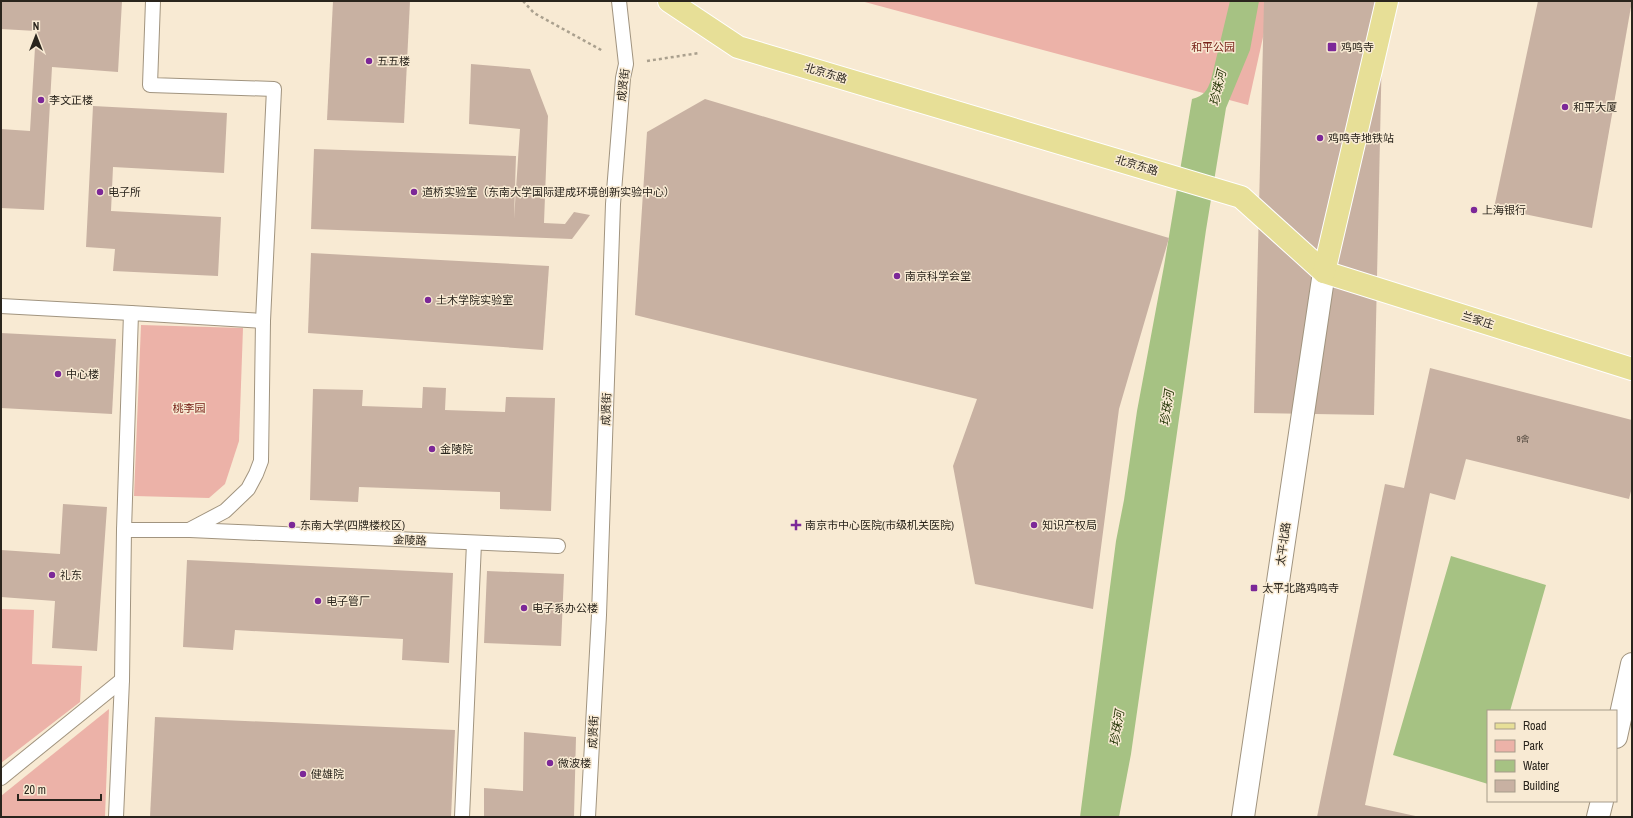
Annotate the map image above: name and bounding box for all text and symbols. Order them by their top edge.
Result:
north arrow [16,16,56,56]
text: N [33,19,39,33]
park label: 和平公园 [1191,40,1235,54]
place label: 鸡鸣寺 [1341,40,1374,54]
marker: 鸡鸣寺 [1326,41,1338,53]
place label: 五五楼 [377,54,410,68]
marker: 五五楼 [364,56,374,66]
street label: 北京东路 [803,60,849,86]
water label: 珍珠河 [1206,67,1230,107]
street label: 成贤街 [614,68,632,102]
place label: 李文正楼 [49,93,93,107]
marker: 李文正楼 [36,95,46,105]
place label: 和平大厦 [1573,100,1617,114]
marker: 和平大厦 [1560,102,1570,112]
place label: 鸡鸣寺地铁站 [1328,131,1394,145]
marker: 鸡鸣寺地铁站 [1315,133,1325,143]
street label: 北京东路 [1114,152,1160,178]
place label: 电子所 [108,185,141,199]
place label: 道桥实验室（东南大学国际建成环境创新实验中心） [422,185,675,199]
marker: 电子所 [95,187,105,197]
marker: 道桥实验室（东南大学国际建成环境创新实验中心） [409,187,419,197]
place label: 上海银行 [1482,203,1526,217]
marker: 上海银行 [1469,205,1479,215]
place label: 南京科学会堂 [905,269,971,283]
marker: 南京科学会堂 [892,271,902,281]
place label: 土木学院实验室 [436,293,513,307]
marker: 土木学院实验室 [423,295,433,305]
street label: 兰家庄 [1460,308,1496,332]
place label: 中心楼 [66,367,99,381]
marker: 中心楼 [53,369,63,379]
water label: 珍珠河 [1157,387,1178,427]
street label: 成贤街 [598,392,614,426]
park label: 桃李园 [173,401,206,415]
house number: 9舍 [1516,433,1530,445]
place label: 金陵院 [440,442,473,456]
marker: 金陵院 [427,444,437,454]
place label: 东南大学(四牌楼校区) [300,518,405,532]
place label: 南京市中心医院(市级机关医院) [805,518,954,532]
place label: 知识产权局 [1042,518,1097,532]
marker: 南京市中心医院(市级机关医院) [790,519,802,531]
marker: 东南大学(四牌楼校区) [287,520,297,530]
marker: 知识产权局 [1029,520,1039,530]
street label: 太平北路 [1273,521,1293,567]
street label: 金陵路 [393,532,427,548]
place label: 礼东 [60,568,82,582]
marker: 礼东 [47,570,57,580]
place label: 太平北路鸡鸣寺 [1262,581,1339,595]
marker: 太平北路鸡鸣寺 [1249,583,1259,593]
place label: 电子管厂 [326,594,370,608]
marker: 电子管厂 [313,596,323,606]
place label: 电子系办公楼 [532,601,598,615]
marker: 电子系办公楼 [519,603,529,613]
water label: 珍珠河 [1106,707,1128,747]
legend [1487,710,1617,802]
street label: 成贤街 [585,715,601,749]
text: Road [1523,718,1547,734]
text: Park [1523,738,1543,754]
place label: 微波楼 [557,756,591,770]
marker: 微波楼 [545,758,555,768]
text: Water [1523,758,1550,774]
place label: 健雄院 [311,767,344,781]
marker: 健雄院 [298,769,308,779]
scale bar [18,776,101,802]
text: Building [1523,778,1560,794]
text: 20 m [24,782,46,798]

